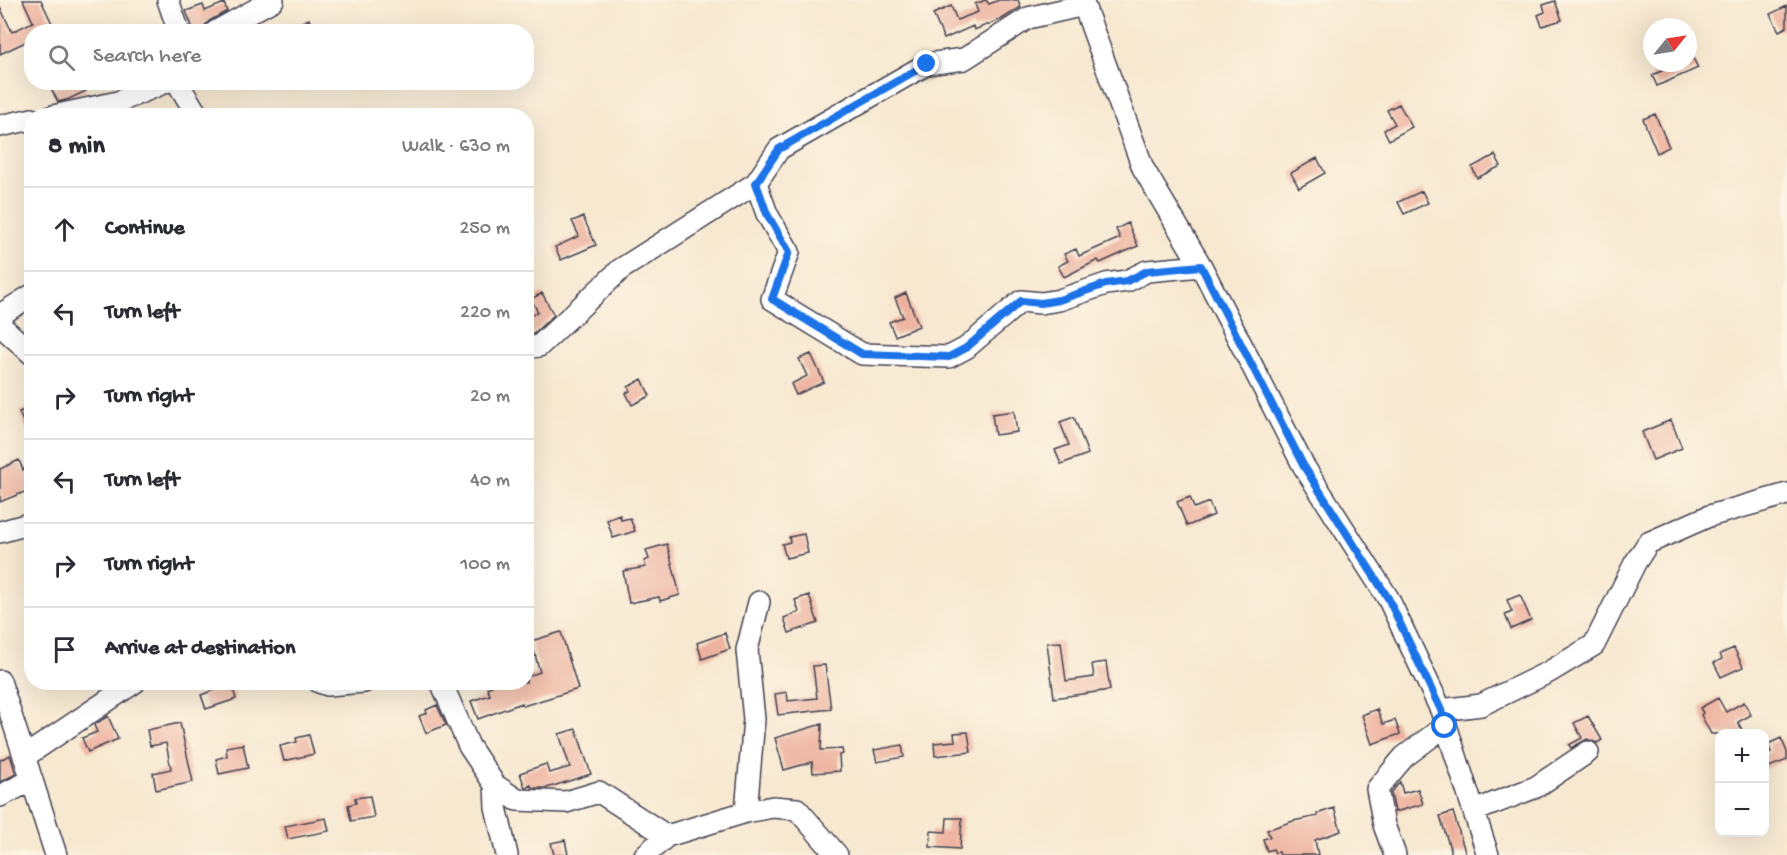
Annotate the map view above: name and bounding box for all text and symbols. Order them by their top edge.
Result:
north arrow [1643,18,1697,72]
search box [24,24,534,90]
icon: search [45,41,78,74]
text: Search here [93,44,201,70]
route end [913,50,939,76]
text: 8 min [48,132,105,163]
text: Walk · 630 m [402,136,510,159]
icon: ahead [48,213,81,246]
text: Continue [105,216,185,242]
text: 250 m [459,218,510,241]
icon: left [48,297,81,330]
text: Turn left [105,300,179,326]
text: 220 m [460,302,510,325]
icon: right [48,381,81,414]
text: Turn right [105,384,193,410]
text: 20 m [470,386,510,409]
icon: left [48,465,81,498]
text: Turn left [105,468,179,494]
text: 40 m [470,470,510,493]
icon: right [48,549,81,582]
text: Turn right [105,552,193,578]
text: 100 m [460,554,510,577]
icon: arrive [48,633,81,666]
text: Arrive at destination [105,636,295,662]
route start [1431,712,1457,738]
map controls [1715,729,1769,837]
button: + [1715,729,1769,783]
button: − [1715,783,1769,837]

